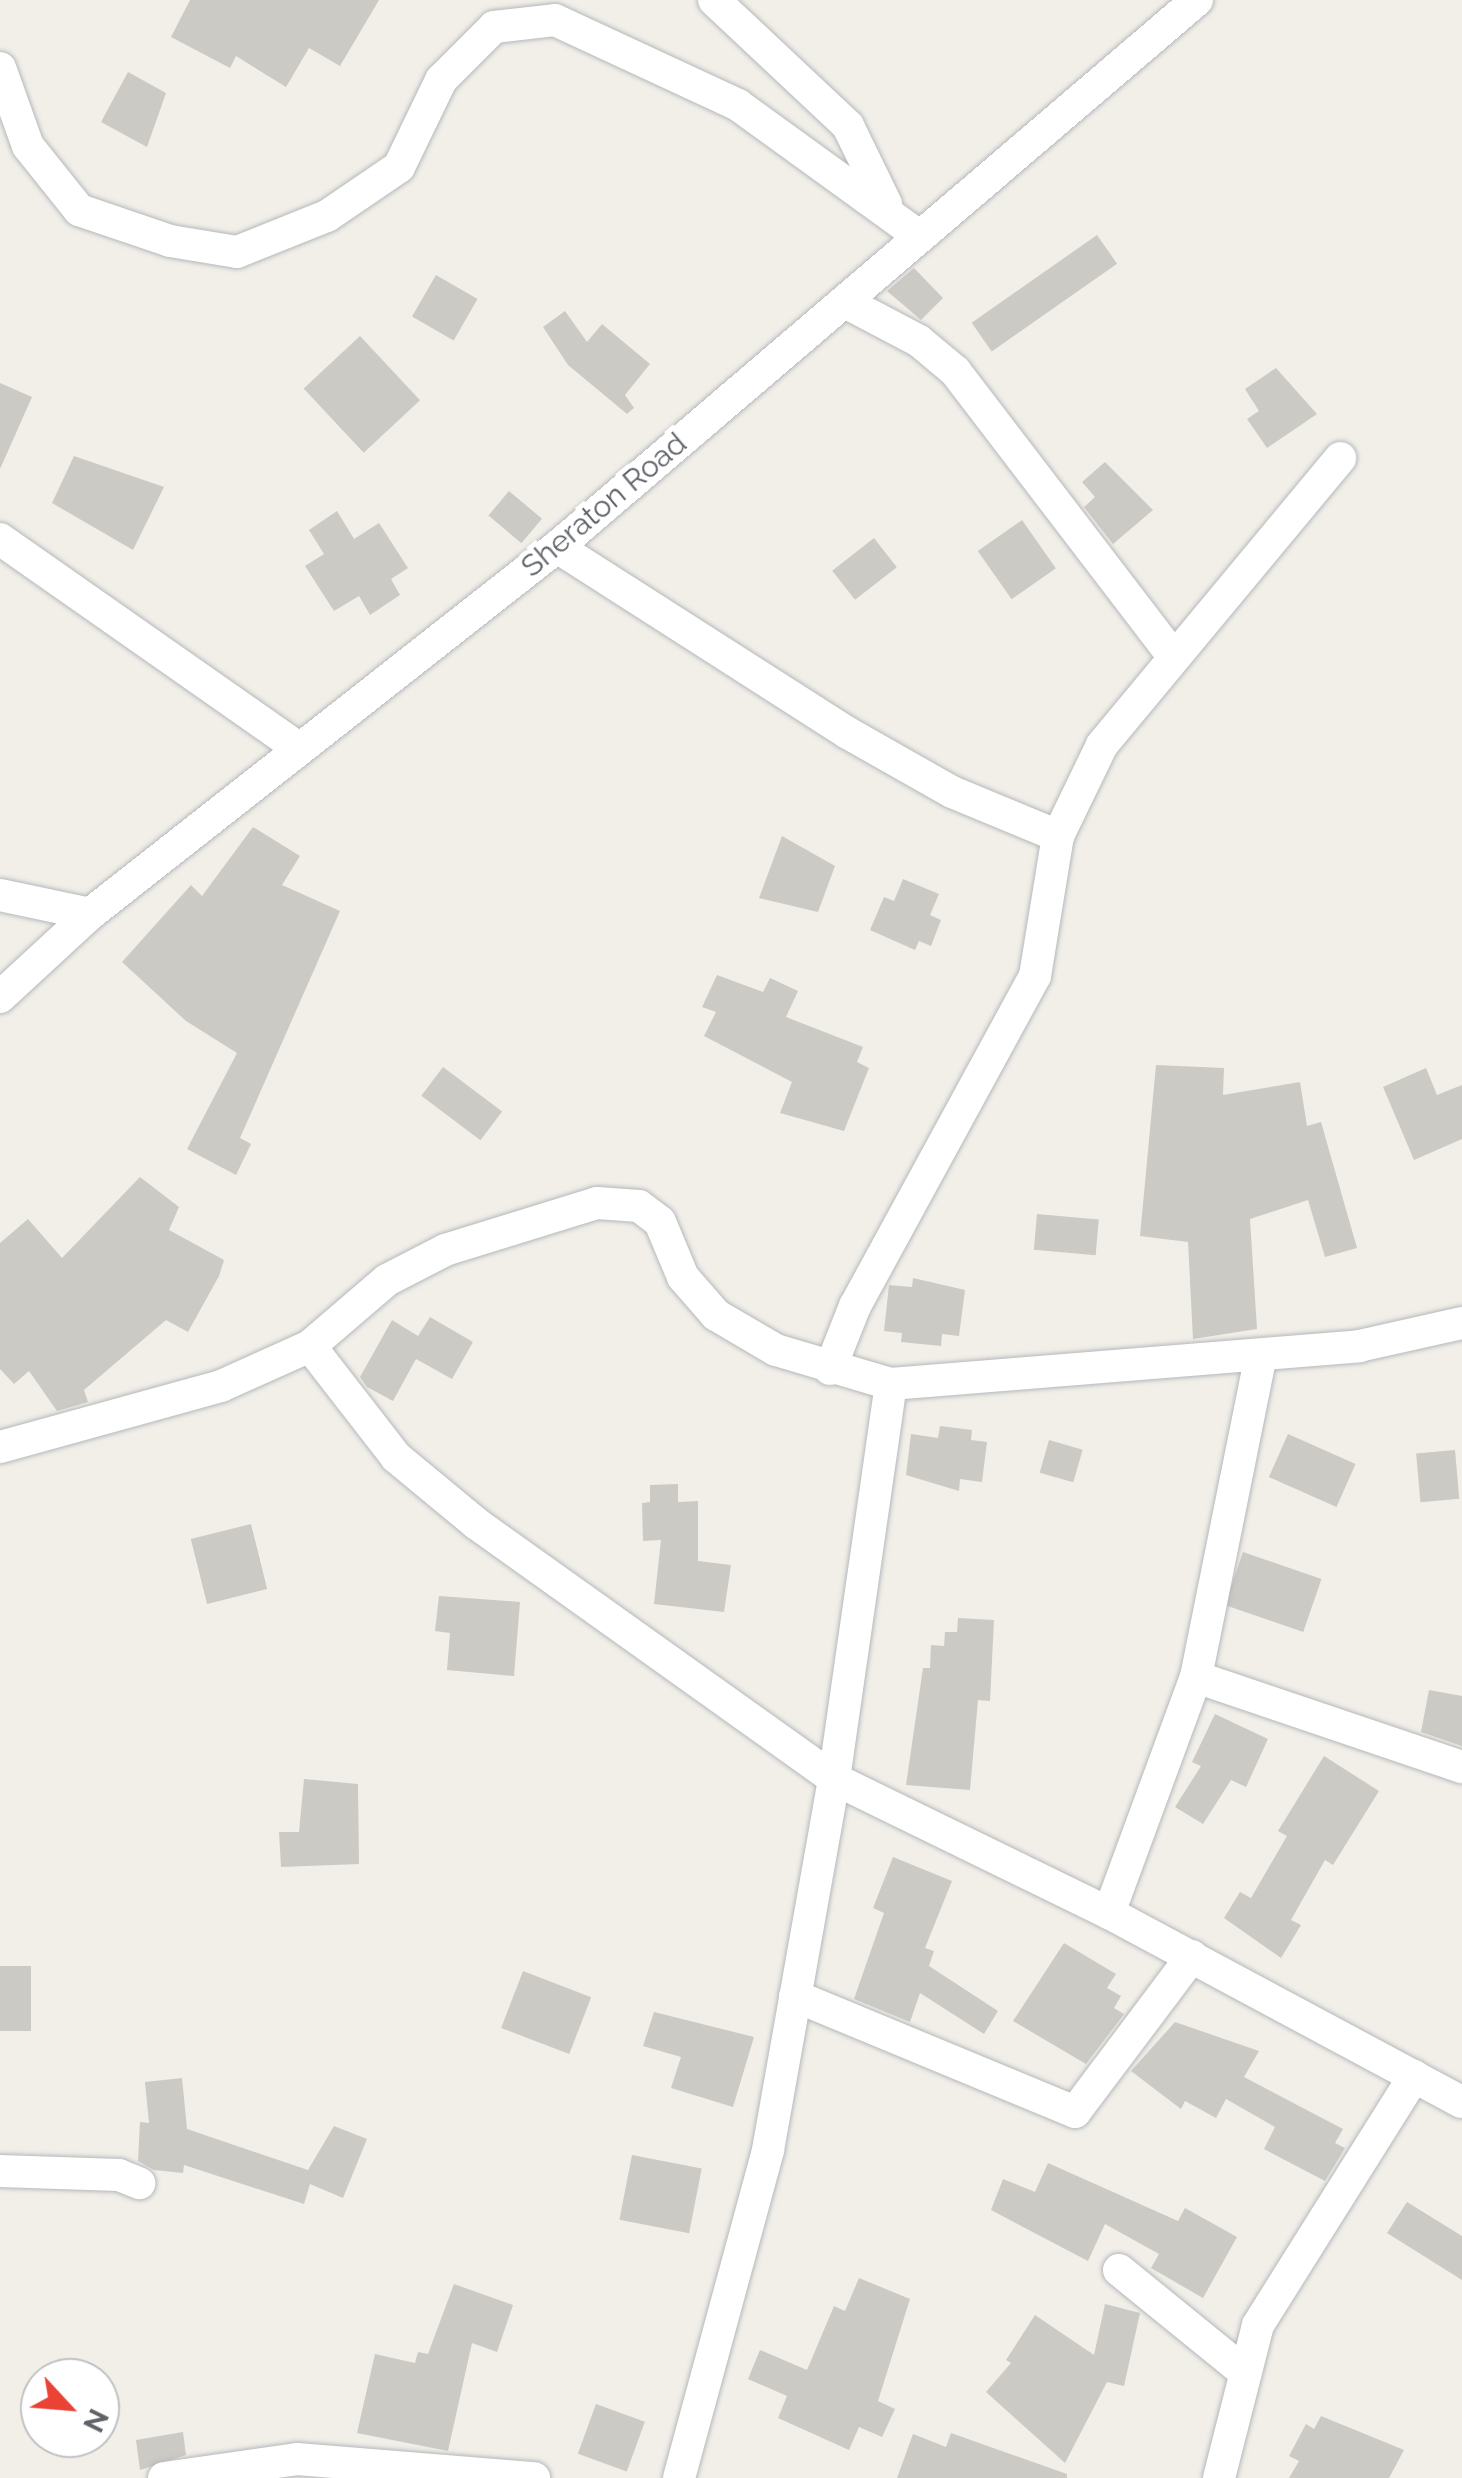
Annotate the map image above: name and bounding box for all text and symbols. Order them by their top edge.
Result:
street label: Sheraton Road [514,425,694,585]
north arrow [20,2358,120,2458]
text: N [76,2404,115,2437]

